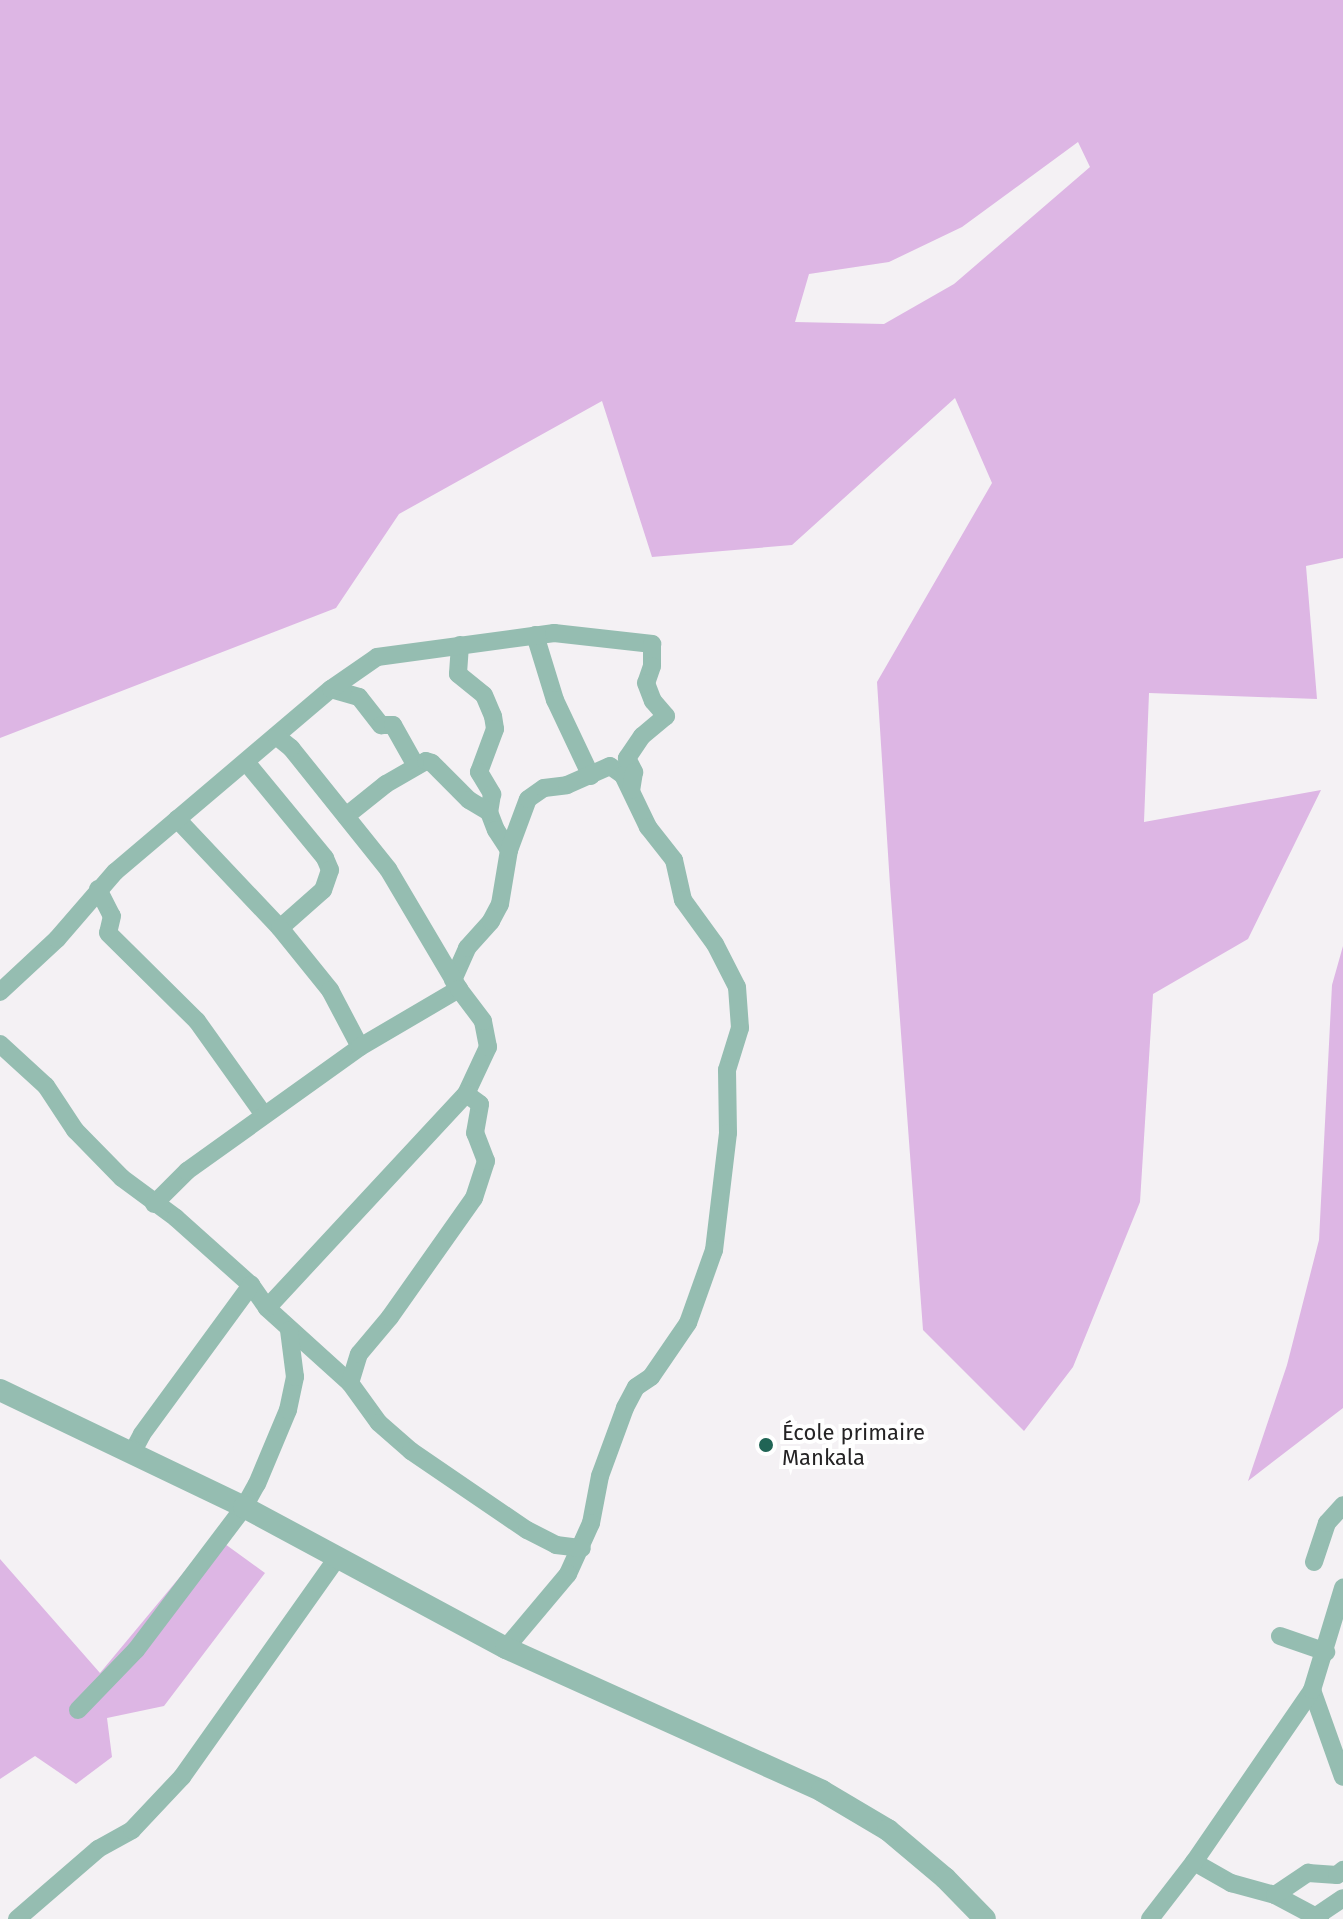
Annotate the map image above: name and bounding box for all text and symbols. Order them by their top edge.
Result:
place label: École primaire Mankala [782,1419,925,1470]
marker: École primaire Mankala [757,1436,775,1454]

